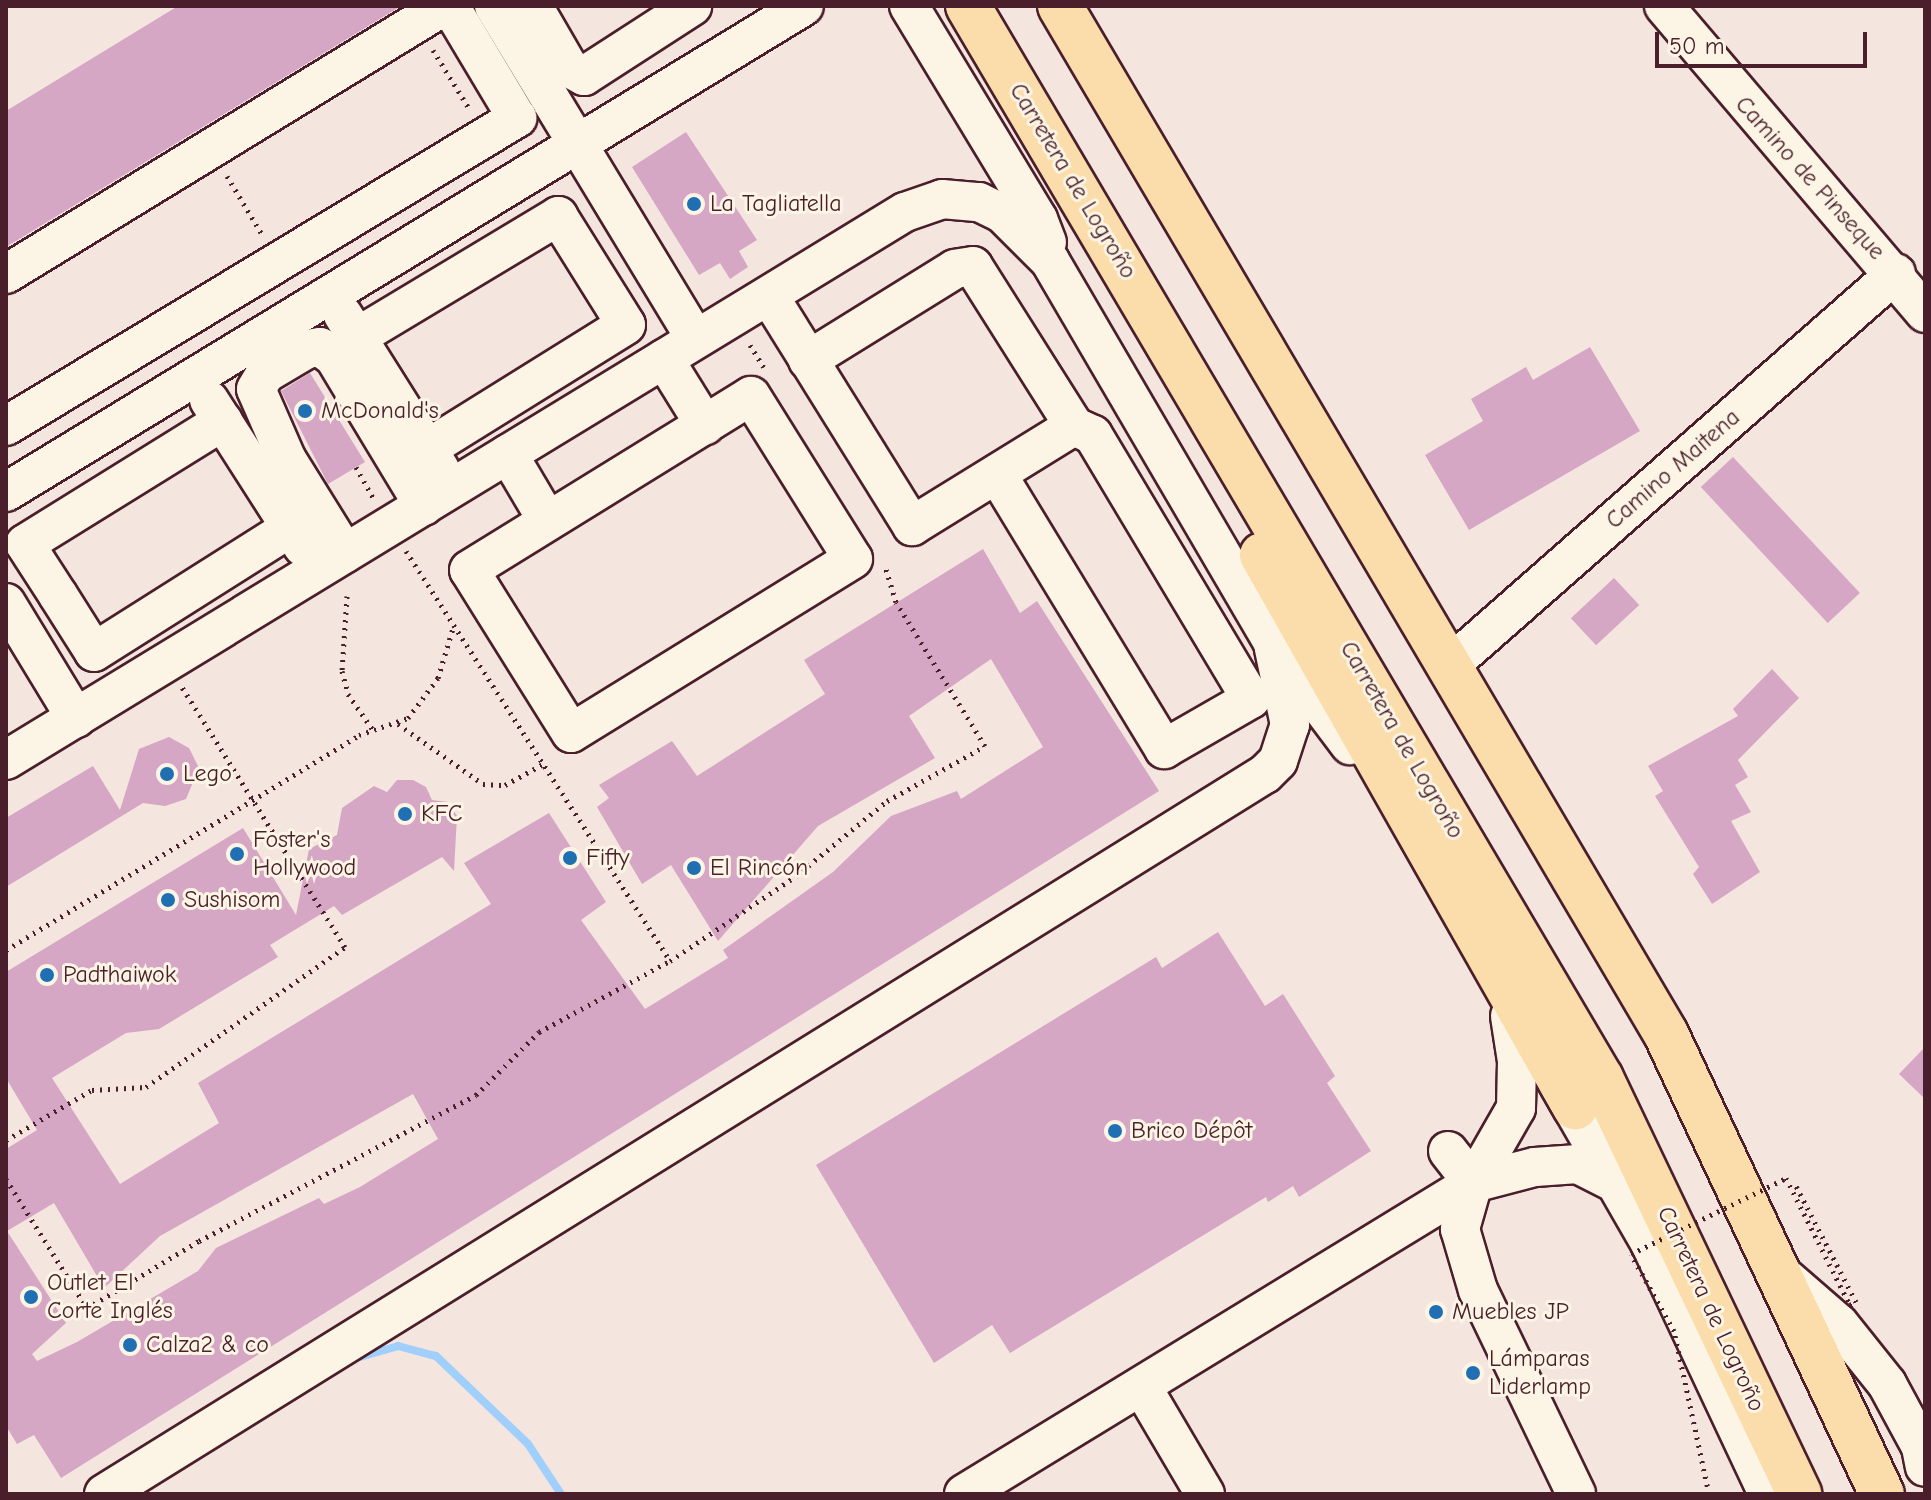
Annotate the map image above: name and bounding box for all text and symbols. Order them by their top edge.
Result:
scale bar [1659,16,1871,66]
text: 50 m [1669,32,1725,60]
street label: Carretera de Logroño [1003,78,1143,284]
street label: Camino de Pinseque [1729,90,1891,266]
place label: La Tagliatella [710,190,842,218]
marker: La Tagliatella [685,195,703,213]
place label: McDonald's [321,397,439,425]
marker: McDonald's [296,402,314,420]
street label: Camino Maitena [1600,403,1746,535]
street label: Carretera de Logroño [1334,636,1470,844]
place label: Lego [183,760,232,788]
marker: Lego [158,765,176,783]
place label: KFC [421,800,462,828]
marker: KFC [396,805,414,823]
place label: Foster's Hollywood [253,826,356,882]
place label: Fifty [586,844,630,872]
marker: Foster's Hollywood [228,845,246,863]
marker: Fifty [561,849,579,867]
place label: El Rincón [710,854,808,882]
marker: El Rincón [685,859,703,877]
place label: Sushisom [184,886,280,914]
marker: Sushisom [159,891,177,909]
place label: Padthaiwok [63,961,176,989]
marker: Padthaiwok [38,966,56,984]
place label: Brico Dépôt [1131,1117,1252,1145]
marker: Brico Dépôt [1106,1122,1124,1140]
street label: Carretera de Logroño [1651,1202,1771,1416]
place label: Outlet El Corte Inglés [47,1269,173,1325]
marker: Outlet El Corte Inglés [22,1288,40,1306]
place label: Muebles JP [1452,1298,1569,1326]
marker: Muebles JP [1427,1303,1445,1321]
place label: Calza2 & co [146,1331,269,1359]
marker: Calza2 & co [121,1336,139,1354]
place label: Lámparas Liderlamp [1489,1345,1591,1401]
marker: Lámparas Liderlamp [1464,1364,1482,1382]

